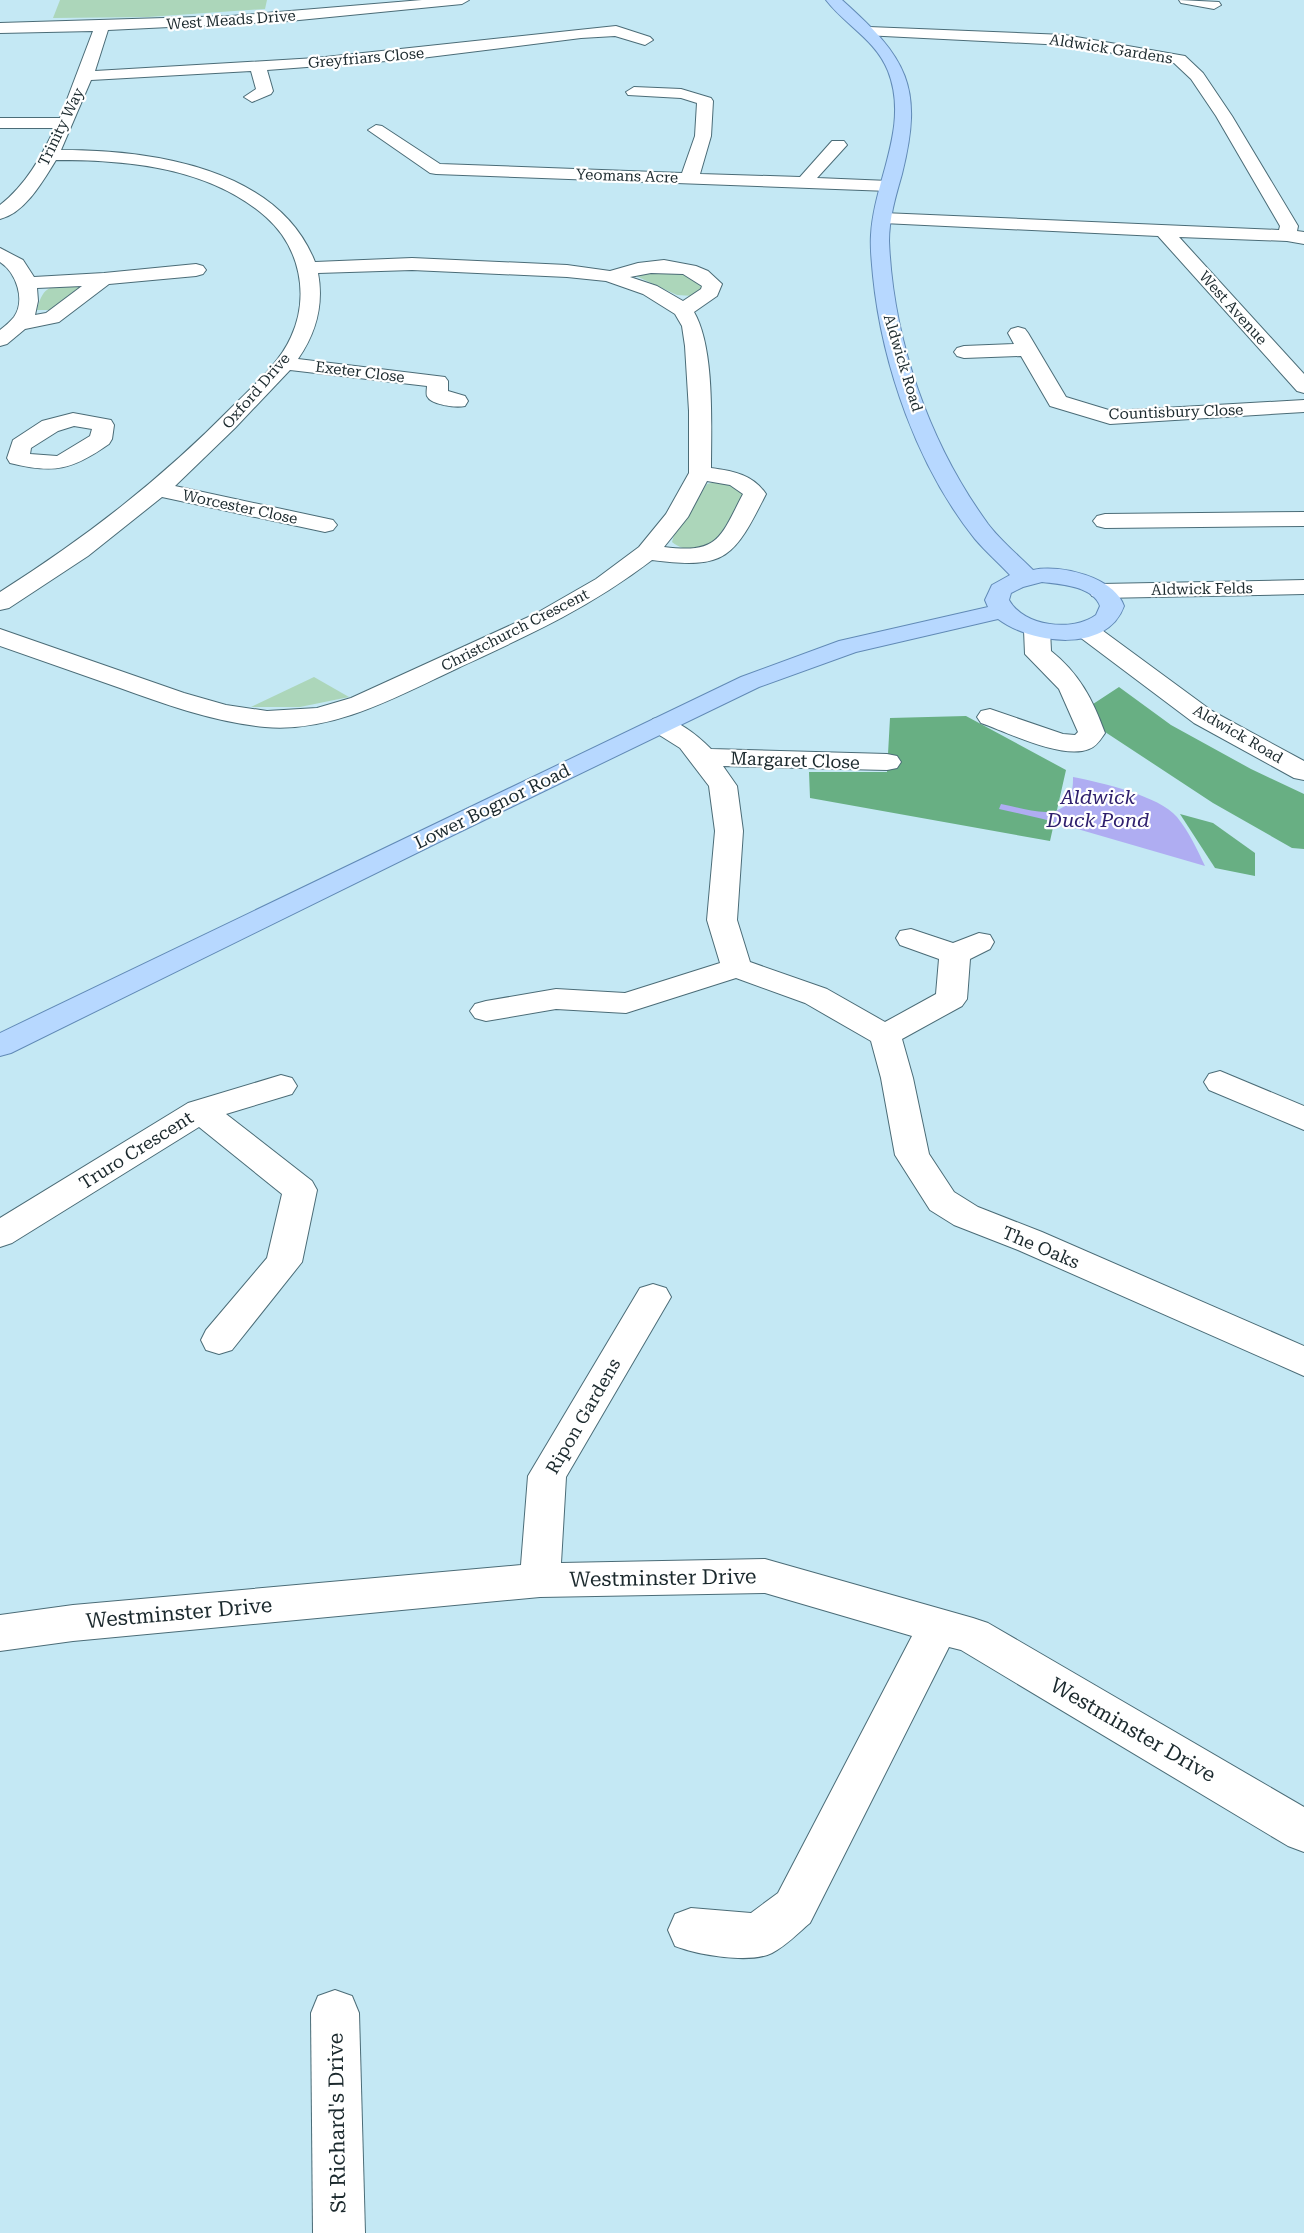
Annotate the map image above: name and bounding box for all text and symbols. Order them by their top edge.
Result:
street label: West Meads Drive [166,7,296,33]
street label: Aldwick Gardens [1048,30,1174,68]
street label: Greyfriars Close [307,44,425,72]
street label: Trinity Way [34,85,88,169]
street label: Yeomans Acre [576,165,678,187]
street label: West Avenue [1195,267,1271,349]
street label: Aldwick Road [880,312,926,414]
street label: Oxford Drive [218,350,294,432]
street label: Exeter Close [314,358,406,386]
street label: Countisbury Close [1108,401,1244,423]
street label: Worcester Close [181,486,299,528]
street label: Aldwick Felds [1151,579,1253,599]
street label: Christchurch Crescent [438,585,592,675]
street label: Aldwick Road [1190,701,1286,767]
street label: Margaret Close [730,747,860,773]
street label: Lower Bognor Road [411,759,574,853]
water label: Aldwick Duck Pond [1045,785,1150,832]
street label: Truro Crescent [75,1106,197,1193]
street label: The Oaks [999,1221,1083,1273]
street label: Ripon Gardens [541,1354,625,1478]
street label: Westminster Drive [569,1564,757,1592]
street label: Westminster Drive [85,1593,273,1633]
street label: Westminster Drive [1046,1673,1220,1787]
street label: St Richard's Drive [323,2033,351,2213]

